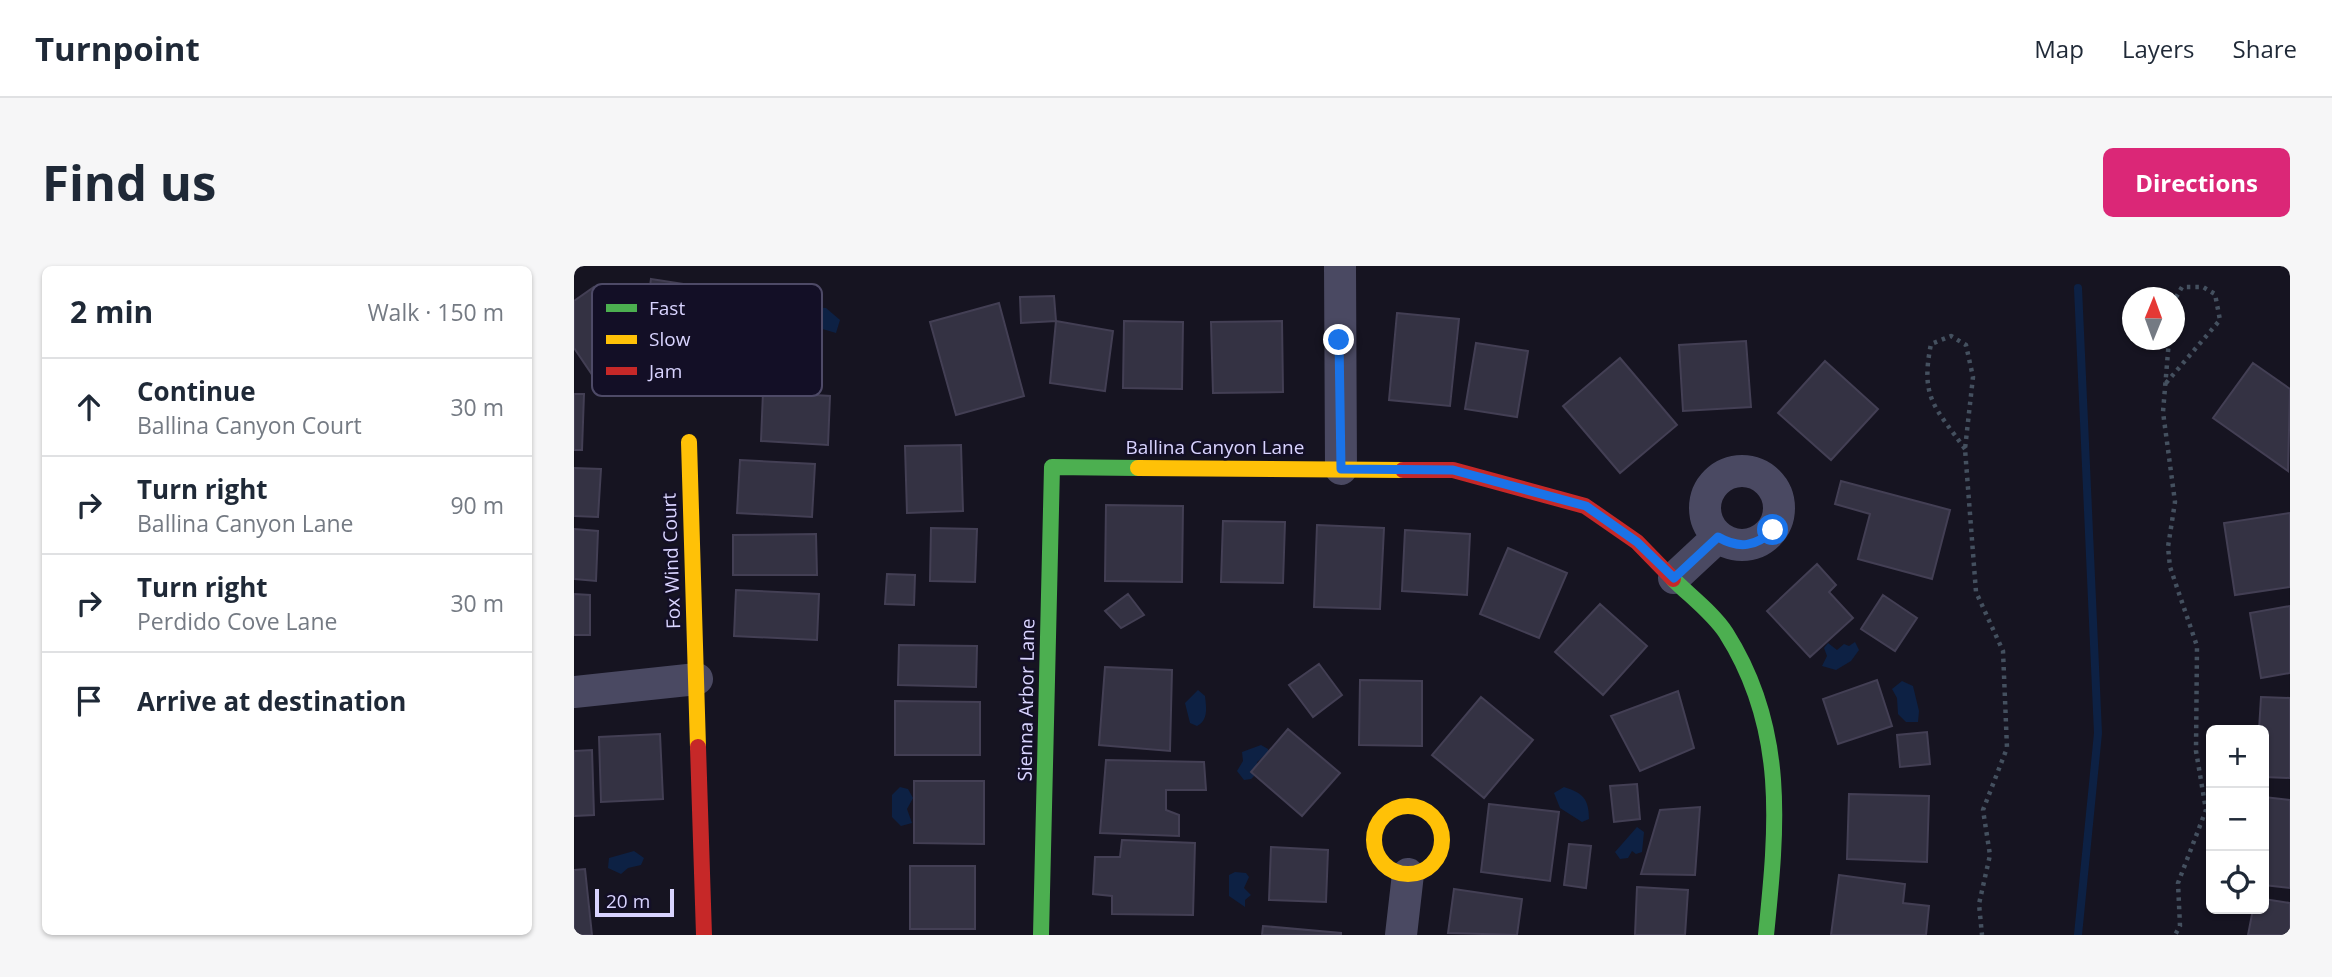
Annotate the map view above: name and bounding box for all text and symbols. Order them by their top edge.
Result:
text: Turnpoint [35,26,200,71]
text: Map [2034,32,2084,65]
text: Layers [2122,32,2195,65]
text: Share [2233,32,2297,65]
button: Directions [2103,148,2290,217]
text: Find us [42,149,216,215]
legend [592,284,822,396]
north arrow [2122,287,2185,350]
text: 2 min [70,291,153,332]
text: Fast [649,295,685,321]
text: Walk · 150 m [367,296,504,328]
route end [1323,324,1354,355]
text: Slow [649,326,691,352]
text: Jam [647,358,682,384]
text: Continue [137,373,256,409]
icon: ahead [70,388,108,426]
text: 30 m [450,391,504,423]
text: Ballina Canyon Court [137,409,362,441]
street label: Ballina Canyon Lane [1126,434,1304,460]
text: Turn right [137,471,268,507]
icon: right [70,486,108,524]
text: 90 m [450,489,504,521]
street label: Fox Wind Court [656,492,686,630]
text: Ballina Canyon Lane [137,507,354,539]
route start [1757,514,1788,545]
text: Turn right [137,569,268,605]
icon: right [70,584,108,622]
text: 30 m [450,587,504,619]
text: Perdido Cove Lane [137,605,337,637]
street label: Sienna Arbor Lane [1012,618,1040,782]
icon: arrive [70,682,108,720]
text: Arrive at destination [137,683,406,719]
map controls [2206,725,2269,914]
button: + [2206,725,2269,788]
button: − [2206,788,2269,851]
button: locate [2206,851,2269,914]
scale bar [595,886,674,918]
text: 20 m [606,888,650,914]

